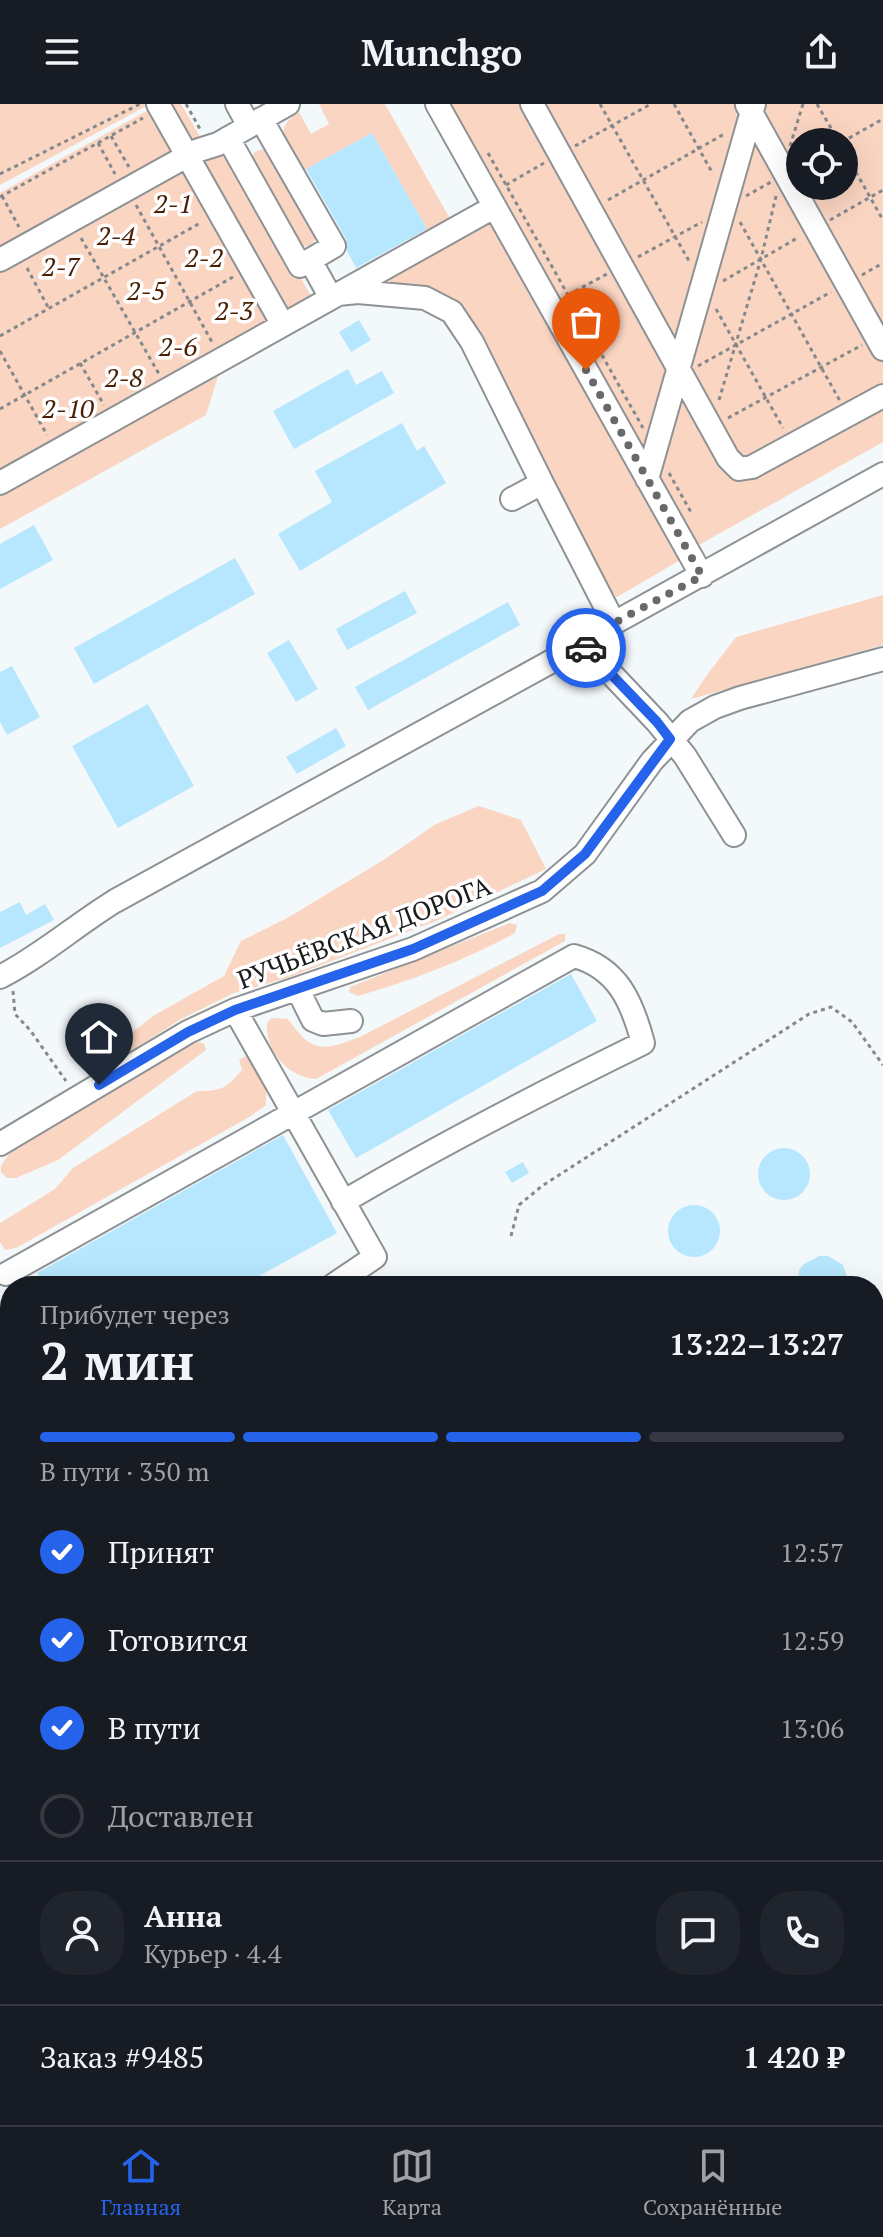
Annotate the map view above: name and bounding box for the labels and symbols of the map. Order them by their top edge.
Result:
park label: 2-1 [153,186,192,220]
park label: 2-4 [96,218,136,252]
park label: 2-2 [184,240,224,274]
park label: 2-7 [41,249,81,283]
park label: 2-5 [126,273,167,307]
pin [552,288,620,370]
park label: 2-3 [214,293,255,327]
park label: 2-6 [158,329,198,363]
park label: 2-8 [104,360,144,394]
park label: 2-10 [41,391,94,425]
courier [546,608,626,688]
street label: РУЧЬЁВСКАЯ ДОРОГА [232,868,496,996]
pin [65,1003,133,1085]

